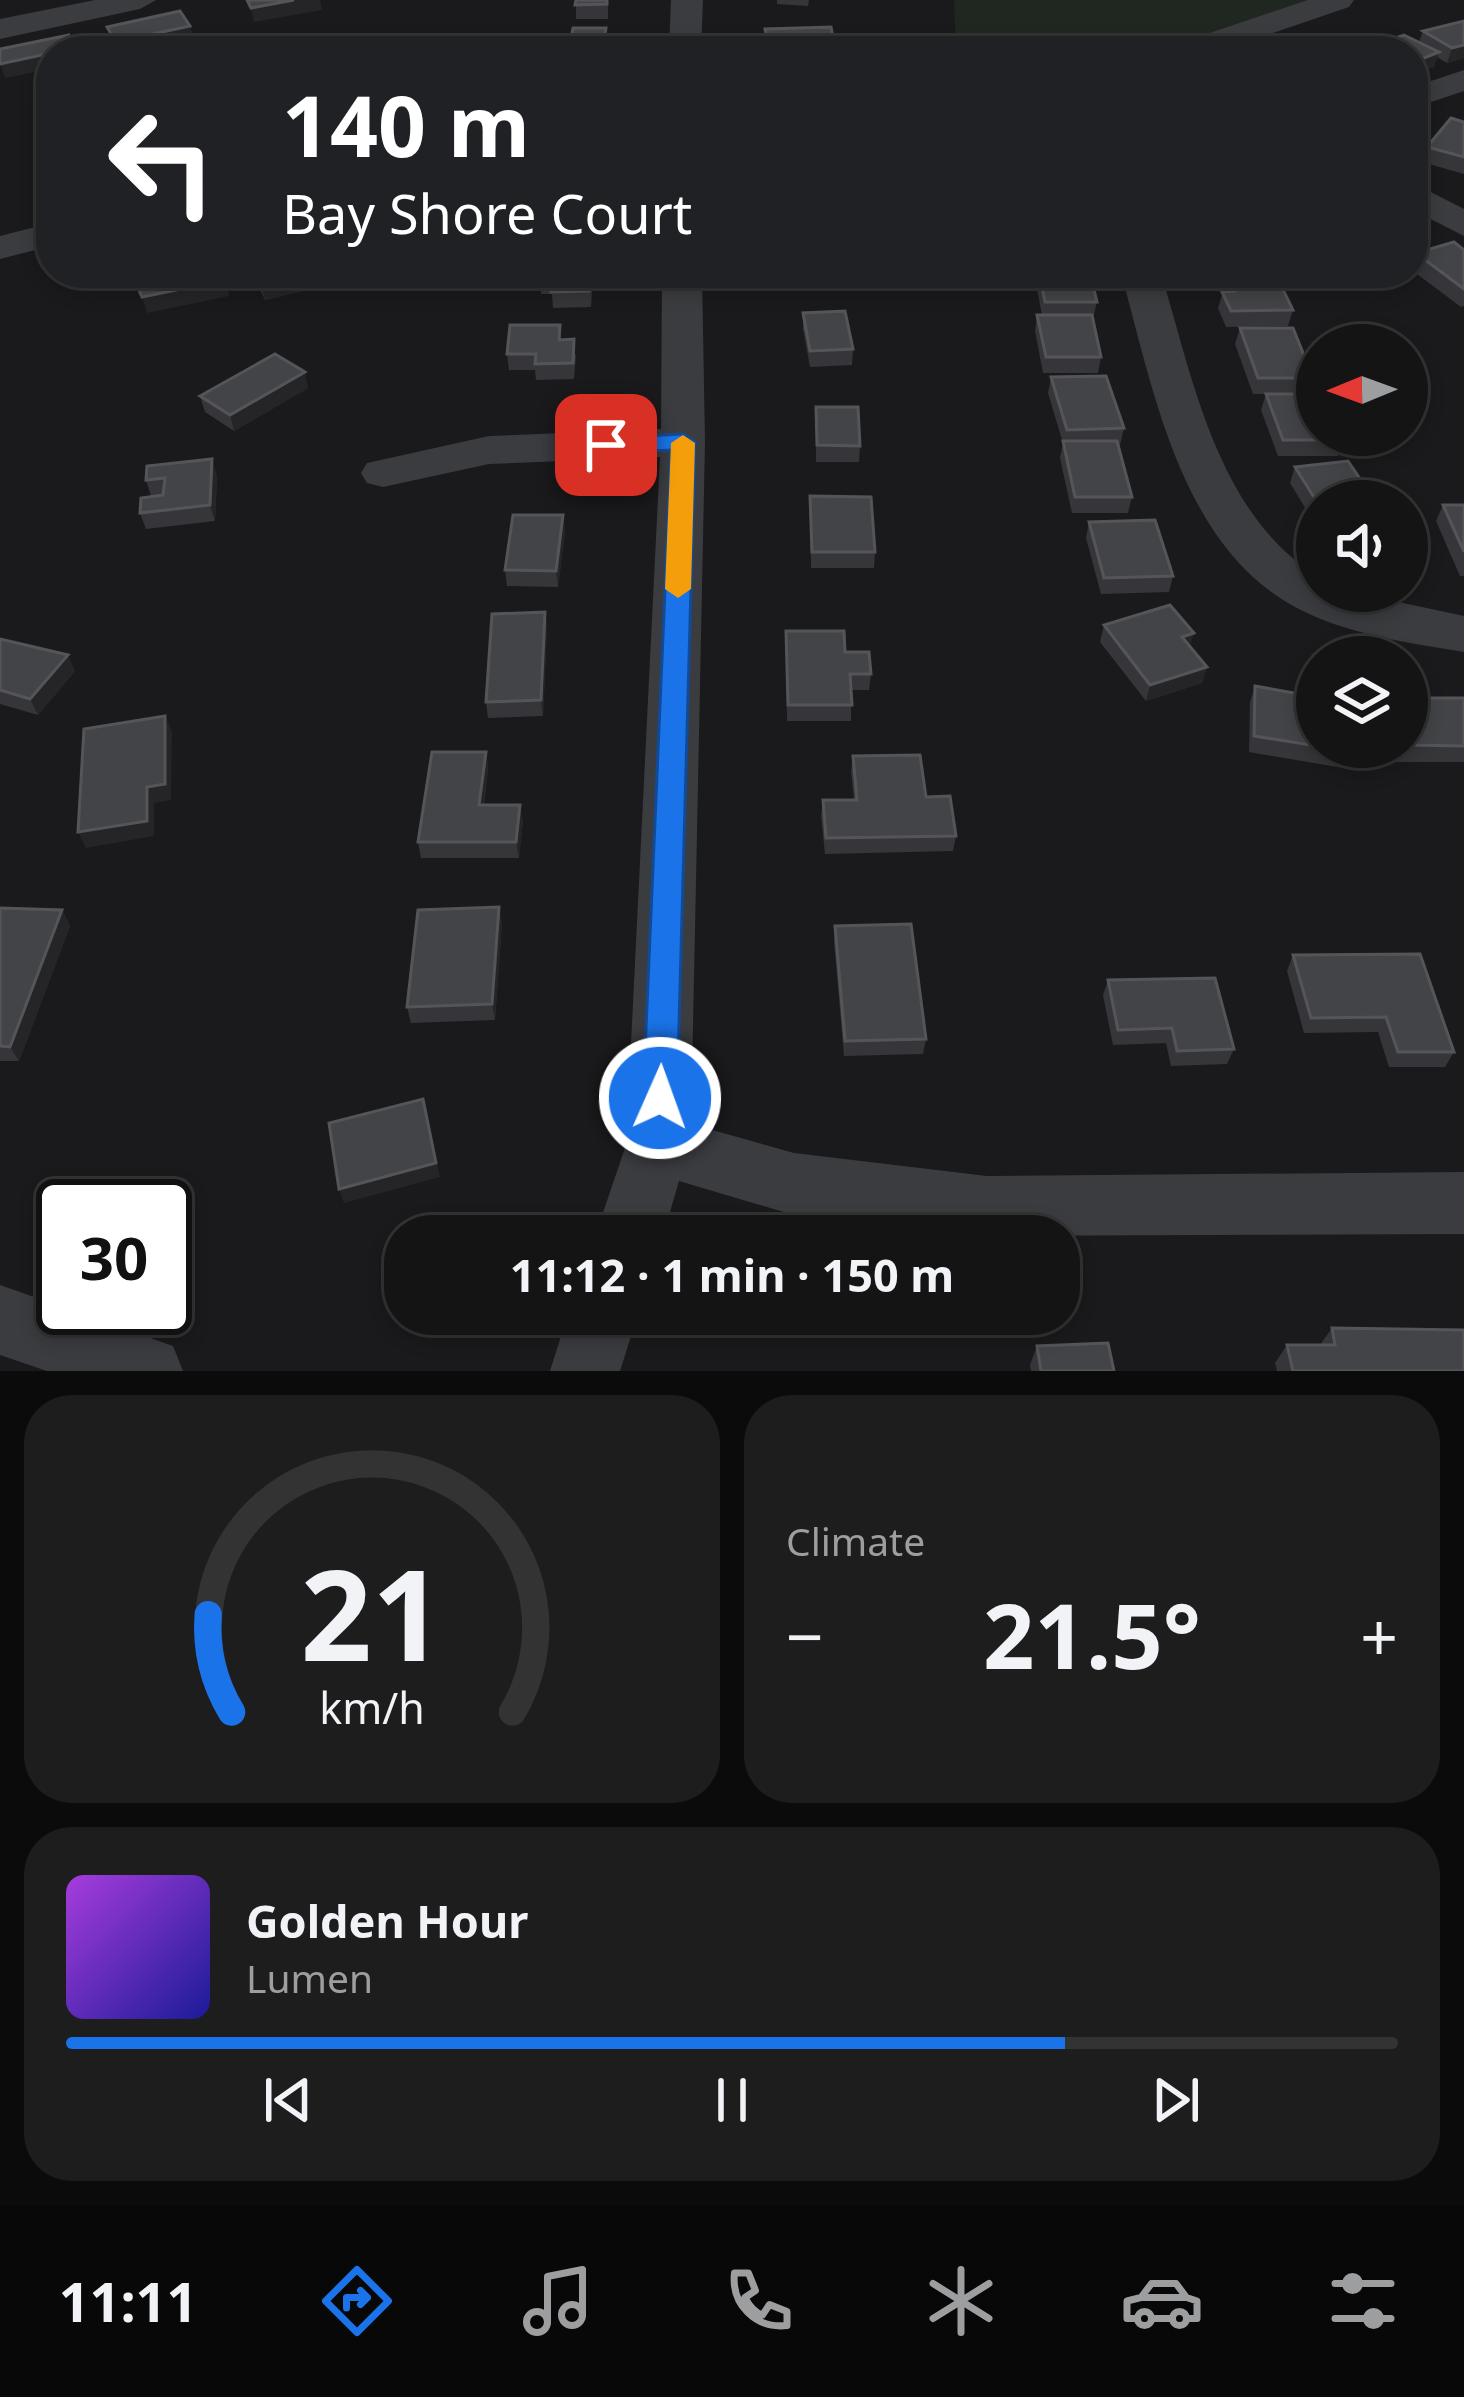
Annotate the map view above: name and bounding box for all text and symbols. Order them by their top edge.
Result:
text: 140 m [282,67,530,182]
icon: left [84,84,240,240]
text: Bay Shore Court [282,176,692,250]
north arrow [1296,324,1428,456]
map controls [1296,324,1428,768]
pin [555,394,657,496]
icon: arrive [573,412,639,478]
button: sound [1296,480,1428,612]
button: layers [1296,636,1428,768]
position arrow [597,1035,723,1161]
speed limit sign: 30 [36,1179,192,1335]
text: 11:12 · 1 min · 150 m [510,1244,954,1305]
text: Climate [786,1514,925,1567]
text: 21 [301,1528,443,1698]
text: 21.5° [983,1573,1201,1695]
text: − [786,1590,824,1680]
text: + [1360,1590,1398,1680]
text: km/h [319,1678,425,1737]
text: Golden Hour [246,1890,528,1951]
text: Lumen [246,1951,373,2004]
icon: previous [255,2067,321,2133]
icon: pause [699,2067,765,2133]
icon: next [1143,2067,1209,2133]
icon: directions [315,2259,399,2343]
icon: music [516,2259,600,2343]
icon: phone [717,2259,801,2343]
icon: climate [919,2259,1003,2343]
icon: car [1120,2259,1204,2343]
icon: filters [1321,2259,1405,2343]
text: 11:11 [59,2264,197,2338]

